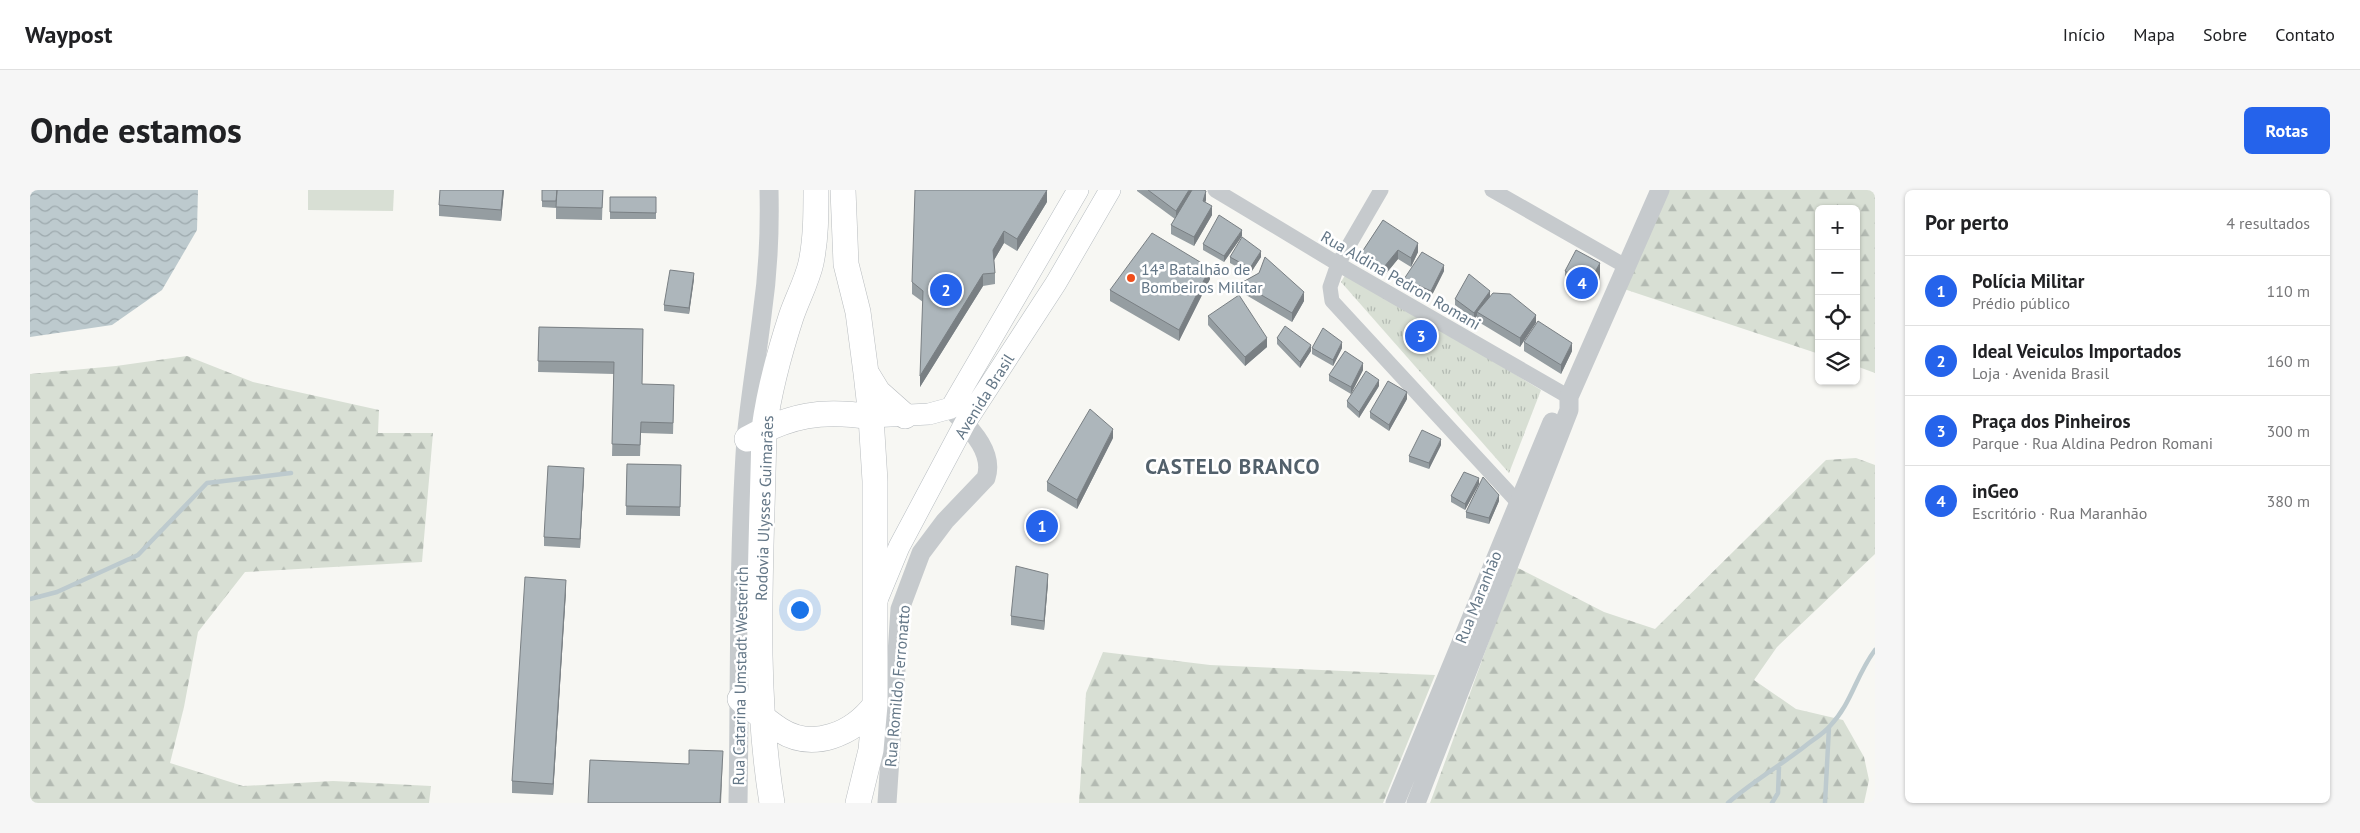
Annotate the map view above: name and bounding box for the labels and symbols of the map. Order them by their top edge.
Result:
street label: Rua Aldina Pedron Romani [1318,226,1484,334]
place label: 14ª Batalhão de Bombeiros Militar [1141,259,1263,297]
pin: 4 [1566,264,1598,302]
pin: 2 [930,271,962,309]
marker: 14ª Batalhão de Bombeiros Militar [1125,272,1137,284]
pin: 3 [1405,317,1437,355]
street label: Avenida Brasil [950,349,1018,442]
street label: Rodovia Ulysses Guimarães [751,415,777,601]
district label: CASTELO BRANCO [1145,453,1321,480]
pin: 1 [1026,507,1058,545]
street label: Rua Maranhão [1450,548,1506,646]
street label: Rua Catarina Umstadt Westerich [728,566,752,786]
your location [787,597,813,623]
street label: Rua Romildo Ferronatto [880,604,914,768]

